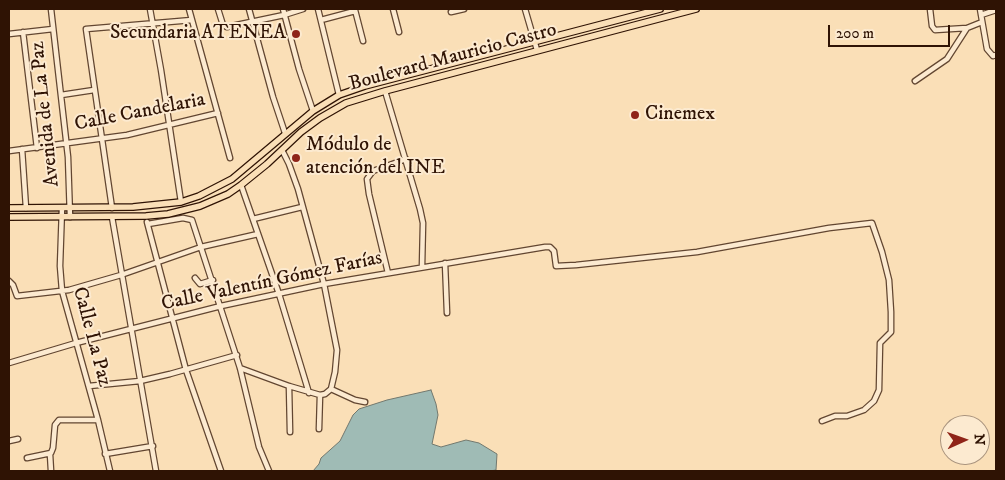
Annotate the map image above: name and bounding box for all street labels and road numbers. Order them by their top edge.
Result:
street label: Boulevard Mauricio Castro [347,19,559,97]
street label: Avenida de La Paz [26,40,66,188]
street label: Calle Candelaria [73,89,207,137]
street label: Calle Valentín Gómez Farías [160,247,384,317]
street label: Calle La Paz [66,284,116,390]

